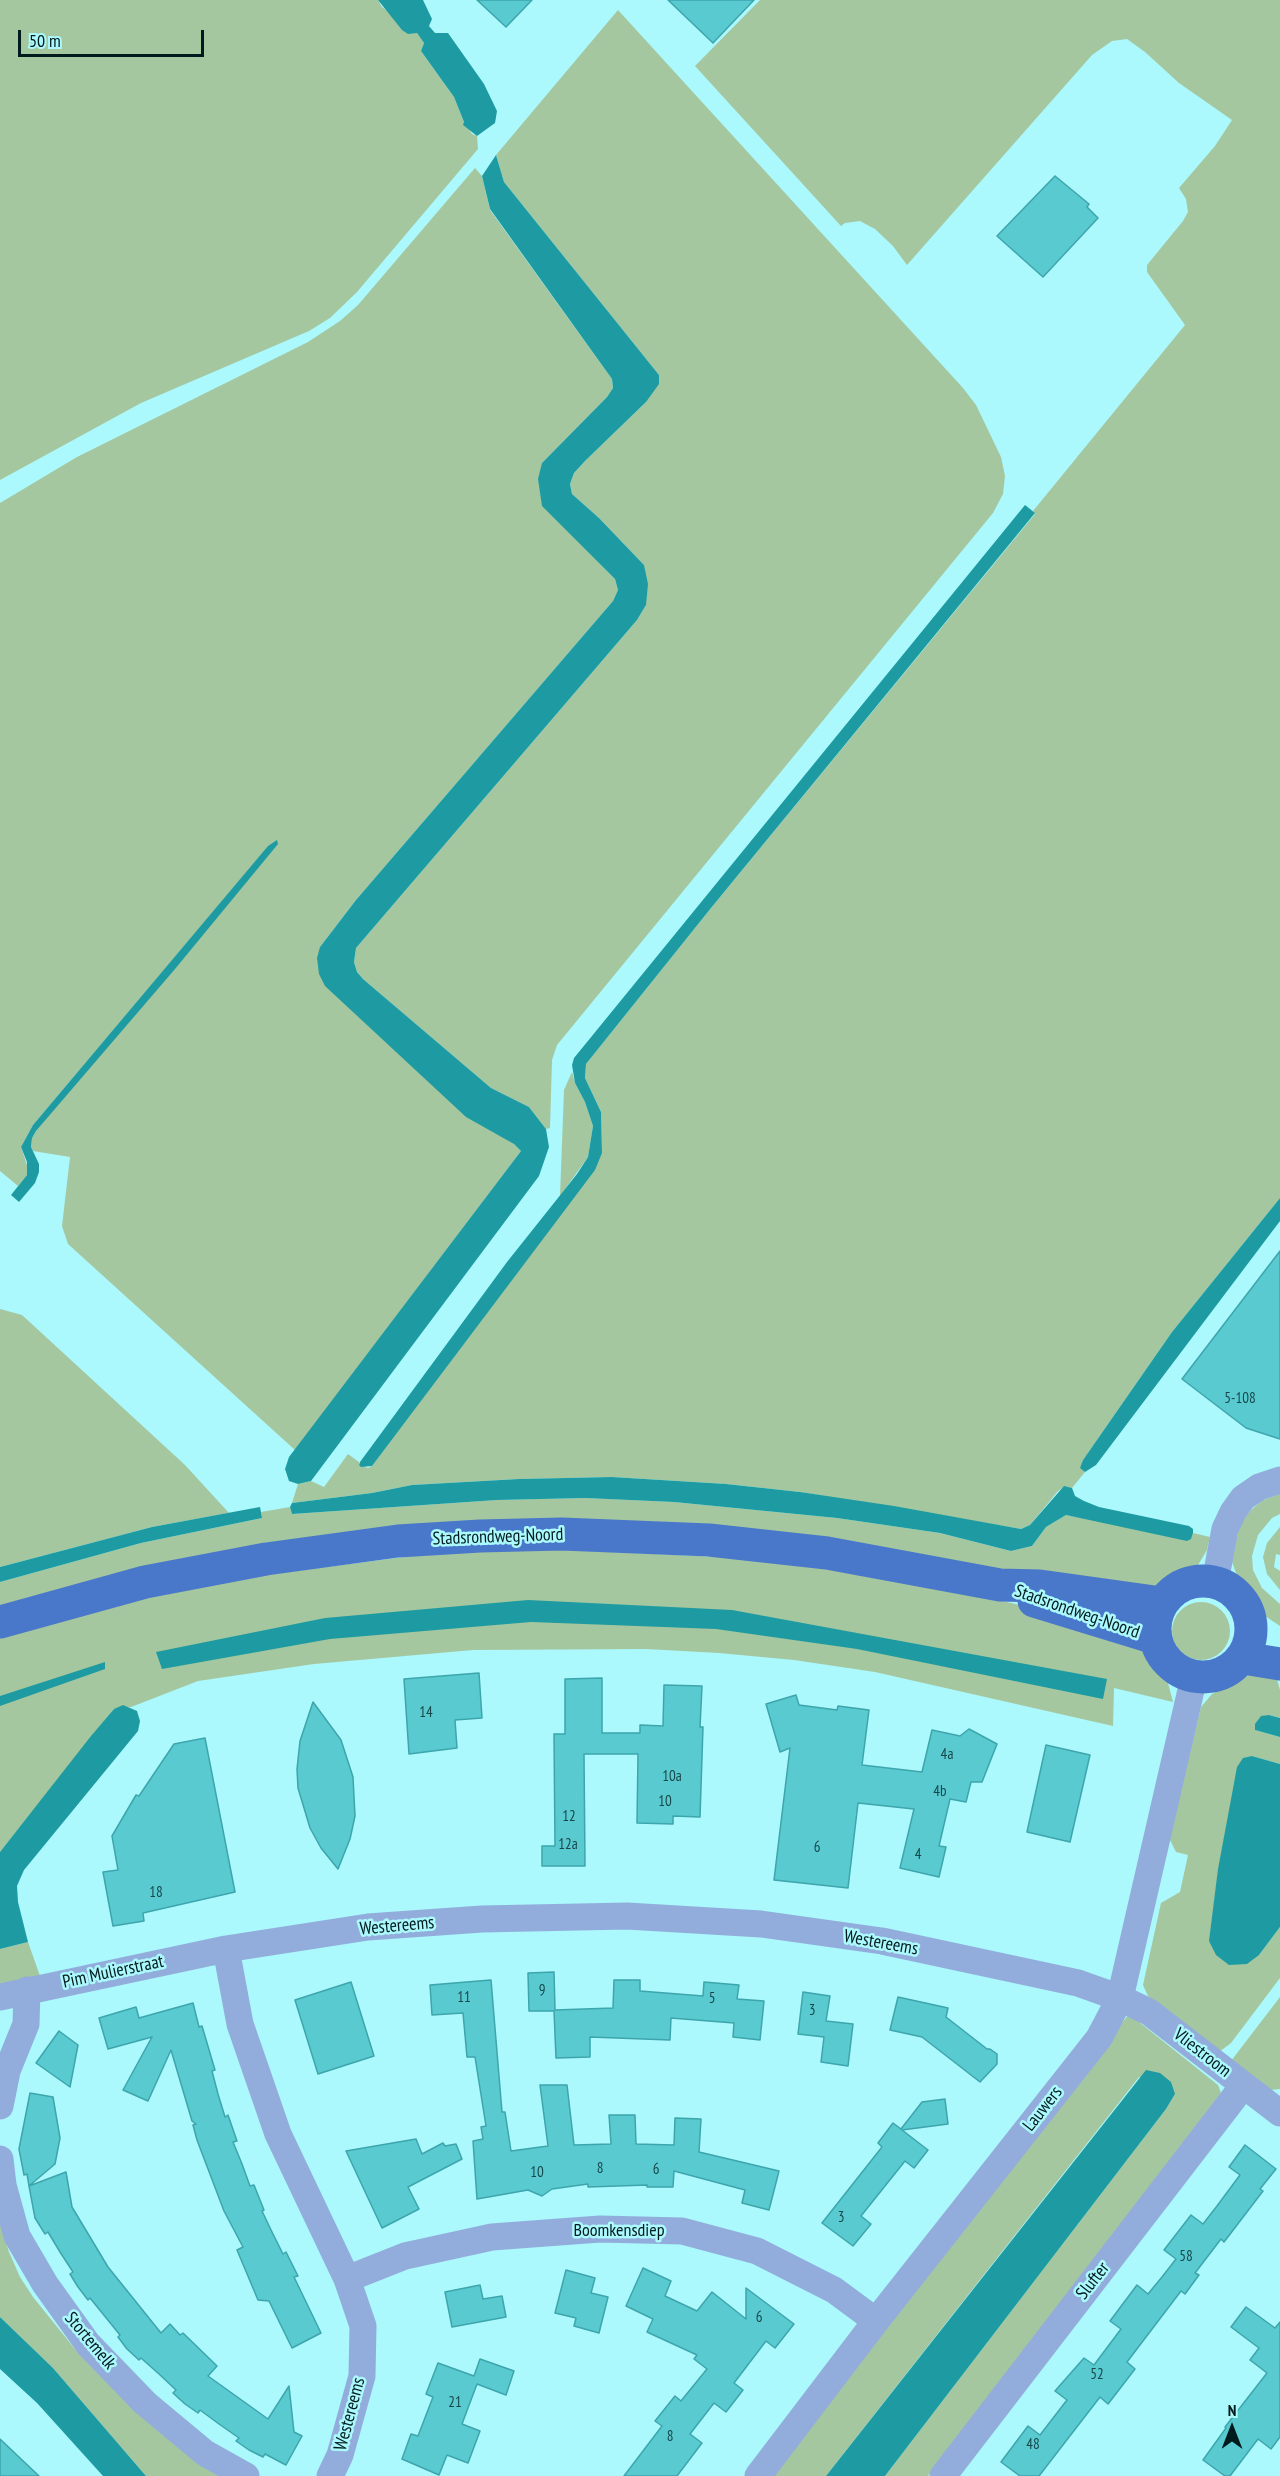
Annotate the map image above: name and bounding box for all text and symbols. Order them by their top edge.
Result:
scale bar [21,18,207,56]
text: 50 m [29,29,61,52]
house number: 5-108 [1224,1390,1256,1408]
street label: Stadsrondweg-Noord [432,1524,564,1550]
street label: Stadsrondweg-Noord [1012,1580,1142,1644]
house number: 14 [419,1704,433,1722]
house number: 4a [941,1746,953,1764]
house number: 10a [662,1768,682,1786]
house number: 4b [933,1783,947,1801]
house number: 10 [658,1793,672,1811]
house number: 12 [562,1808,576,1826]
house number: 12a [558,1836,578,1854]
house number: 6 [814,1839,820,1857]
house number: 4 [915,1846,921,1864]
house number: 18 [149,1884,163,1902]
street label: Westereems [359,1912,435,1940]
street label: Westereems [842,1926,920,1960]
street label: Pim Mulierstraat [61,1951,165,1993]
house number: 9 [539,1982,545,2000]
house number: 11 [457,1989,471,2007]
house number: 5 [709,1990,715,2008]
house number: 3 [809,2002,815,2020]
street label: Vliestroom [1169,2024,1235,2082]
street label: Lauwers [1019,2082,1067,2136]
house number: 8 [597,2160,603,2178]
house number: 6 [653,2161,659,2179]
house number: 10 [530,2164,544,2182]
house number: 3 [838,2209,844,2227]
street label: Boomkensdiep [574,2220,664,2242]
house number: 58 [1179,2248,1193,2266]
street label: Slufter [1072,2258,1114,2304]
street label: Stortemelk [60,2308,120,2374]
house number: 6 [756,2309,762,2327]
house number: 52 [1090,2366,1104,2384]
street label: Westereems [330,2375,370,2453]
house number: 21 [448,2394,462,2412]
north arrow [1202,2398,1262,2458]
text: N [1228,2400,1236,2420]
house number: 8 [667,2428,673,2446]
house number: 48 [1026,2436,1040,2454]

